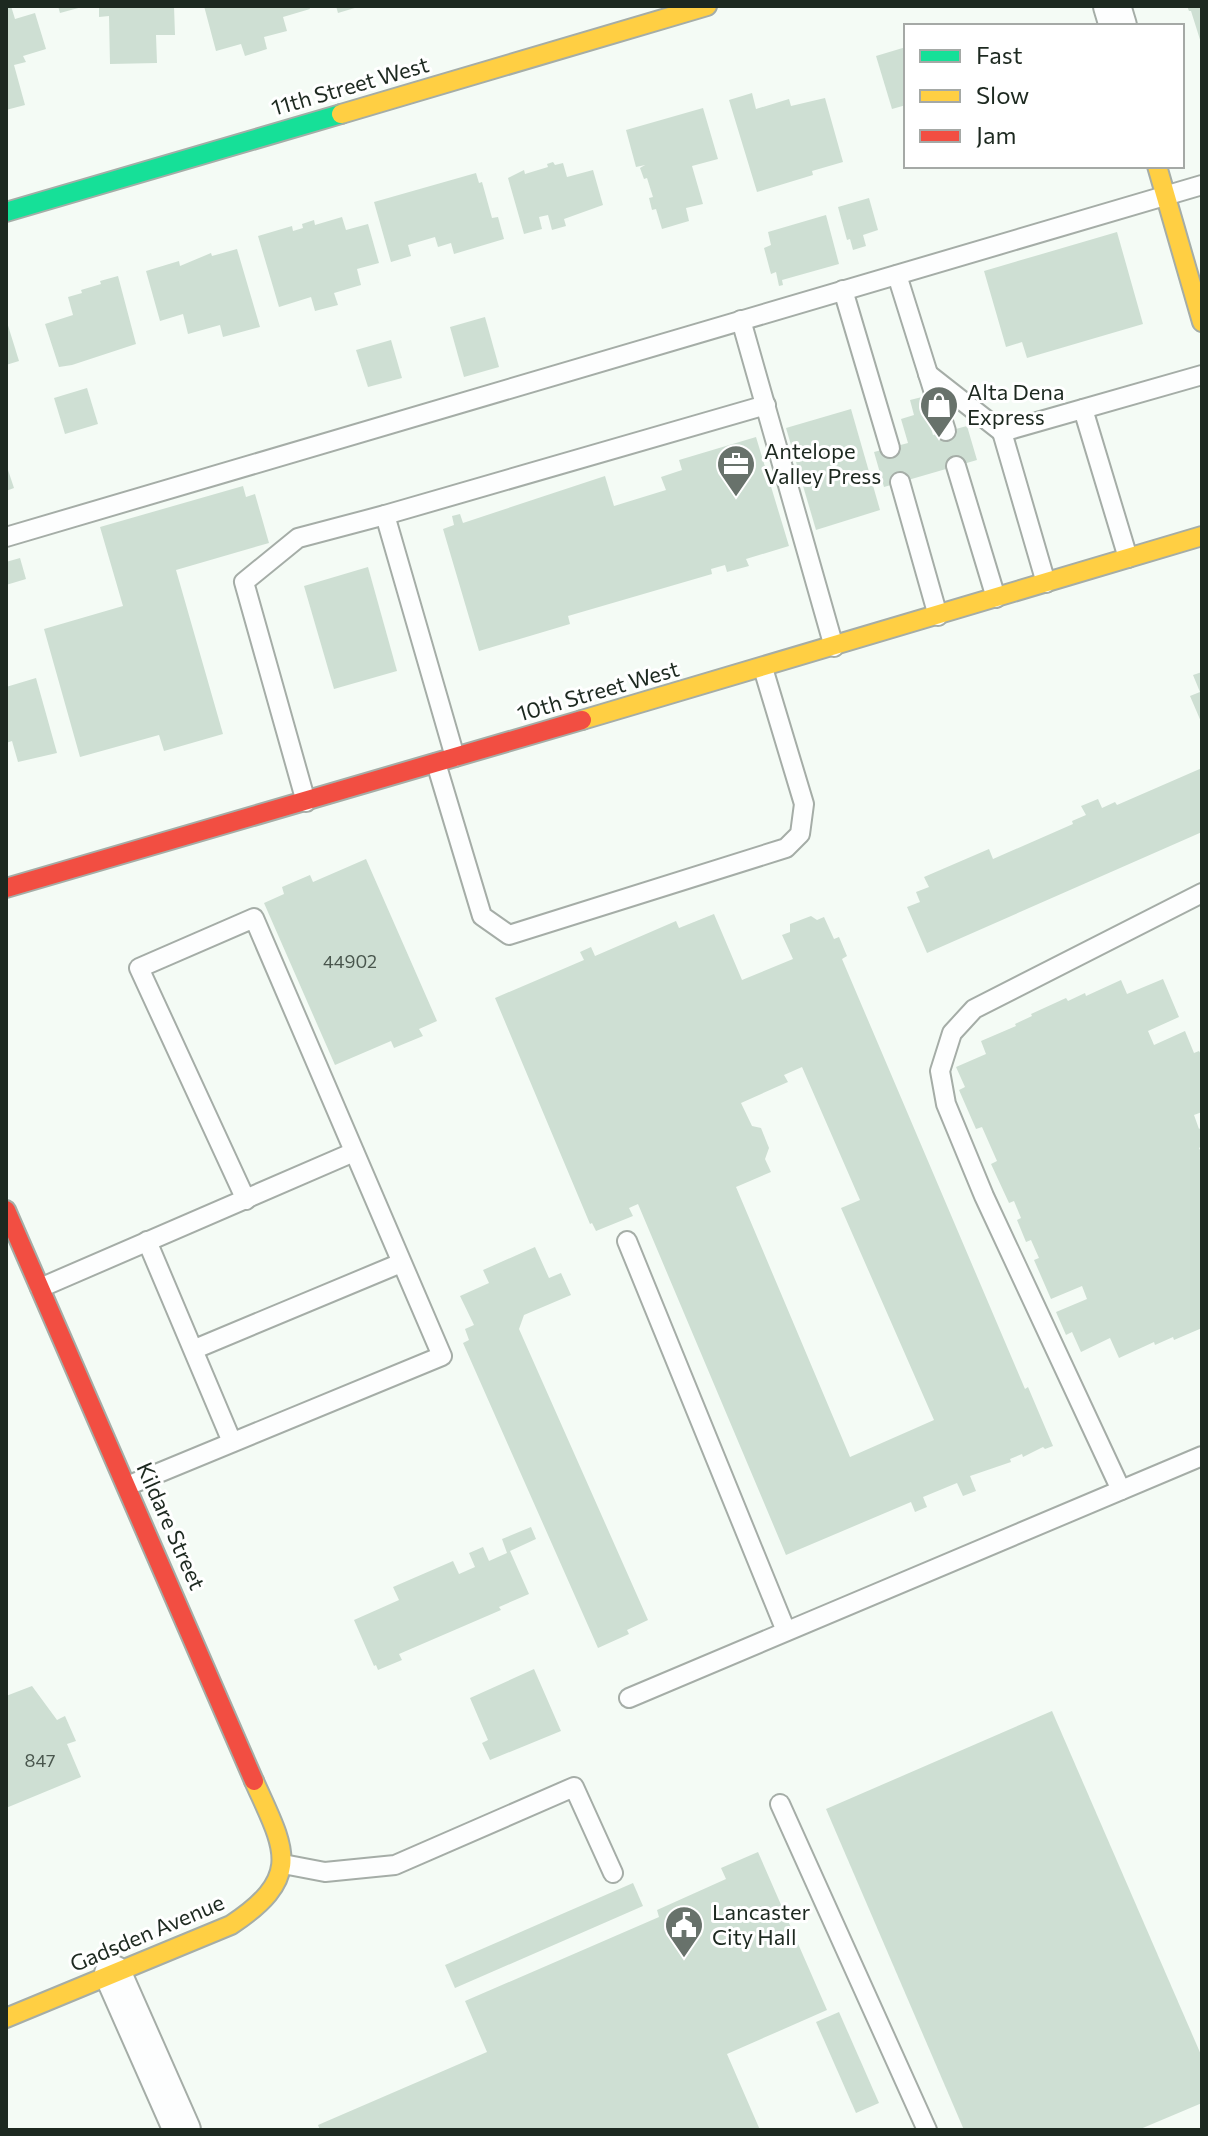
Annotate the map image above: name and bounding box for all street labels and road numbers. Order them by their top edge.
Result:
street label: 11th Street West [268,50,432,121]
street label: 10th Street West [514,654,682,727]
street label: Kildare Street [131,1458,212,1594]
street label: Gadsden Avenue [66,1888,228,1977]

